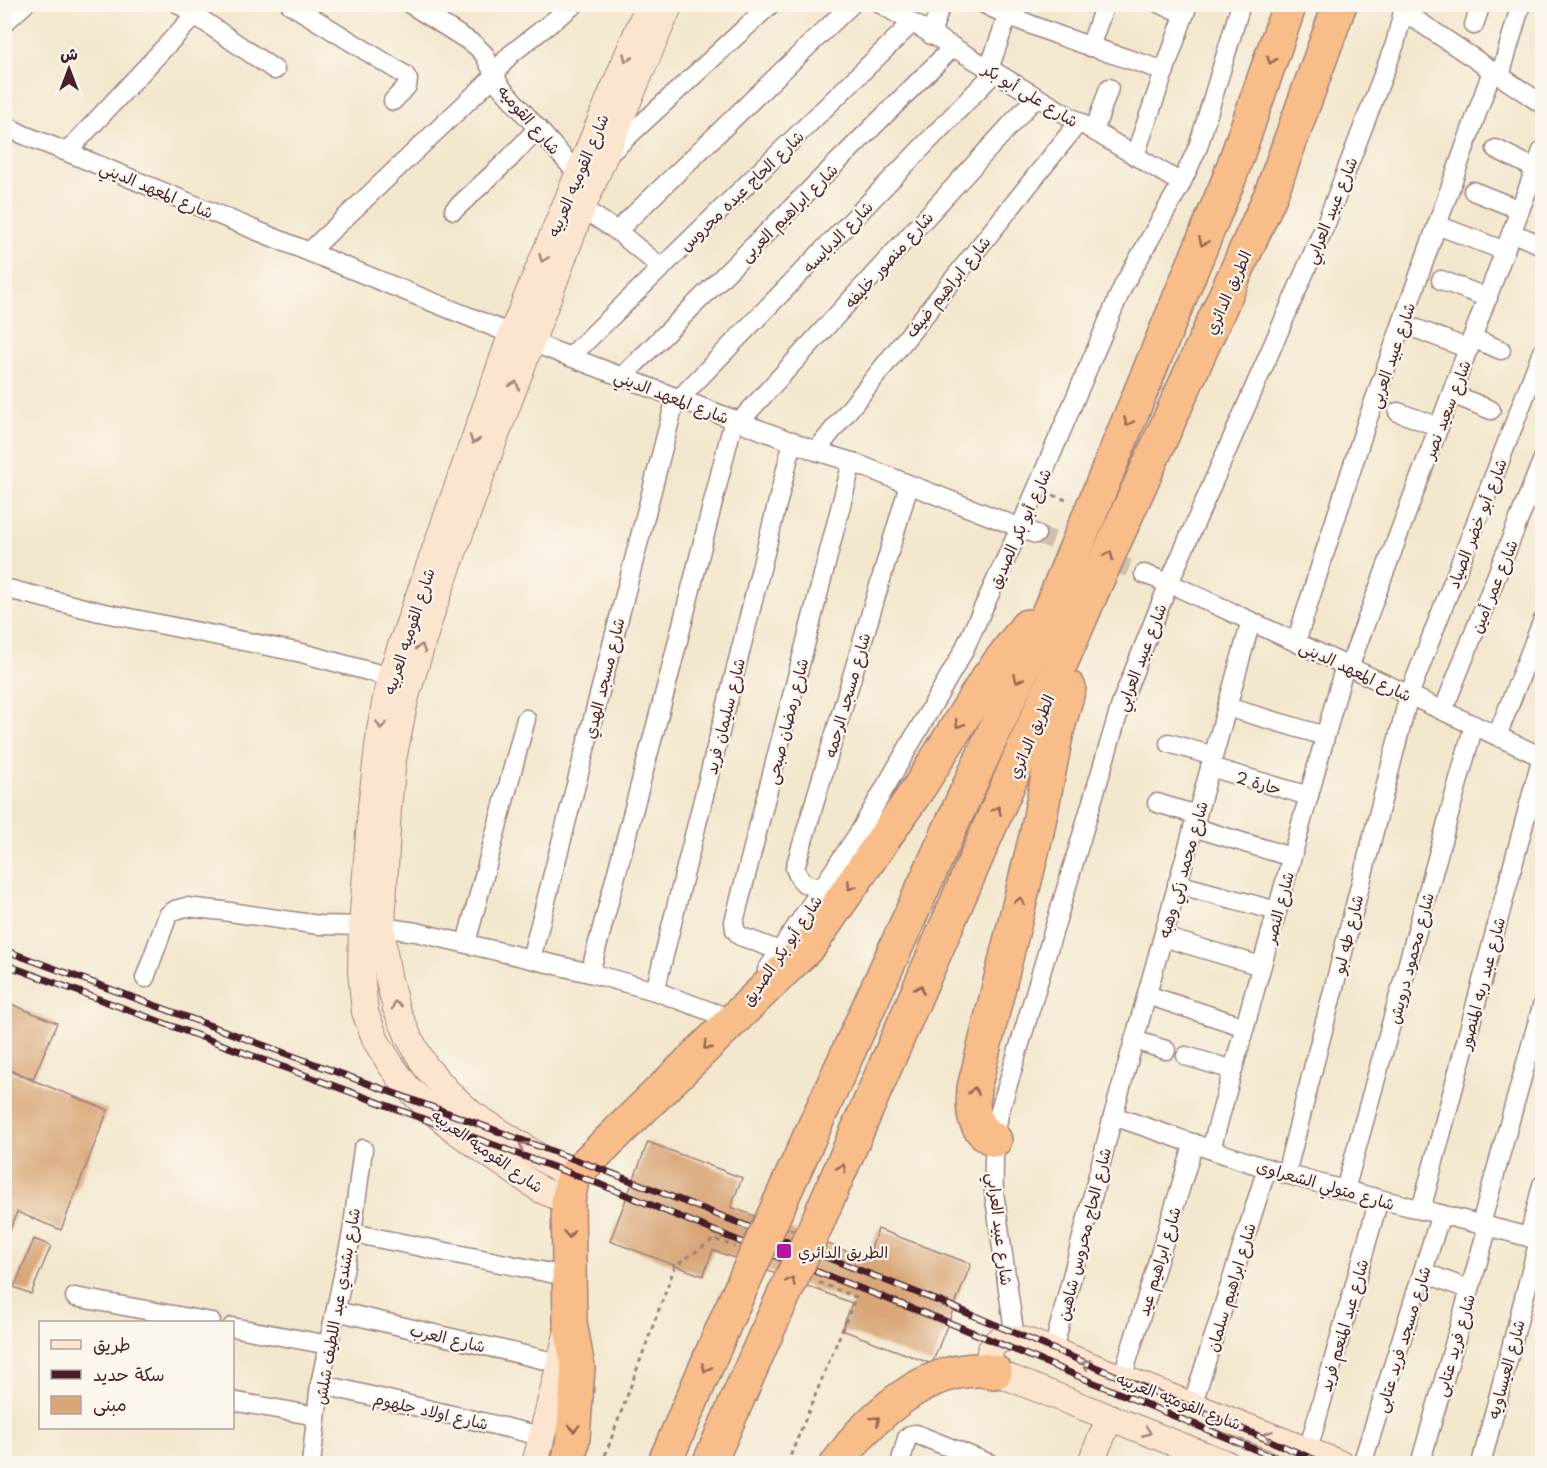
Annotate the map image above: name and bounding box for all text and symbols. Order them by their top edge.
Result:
north arrow [39,39,99,99]
text: ش [60,41,78,65]
one-way arrow [622,52,634,63]
one-way arrow [1266,54,1279,65]
street label: شارع على أبو بكر [976,55,1083,133]
street label: شارع القوميه [492,79,567,160]
street label: شارع القوميه العربيه [540,110,615,241]
street label: شارع الحاج عبده محروس [673,124,809,257]
street label: شارع عبيد العرابي [1298,153,1366,269]
street label: شارع المعهد الديني [95,154,217,227]
street label: شارع ابراهيم العربى [733,157,844,268]
street label: شارع الدبايسه [796,195,878,278]
street label: شارع منصور خليفه [838,205,939,313]
street label: شارع ابراهيم ضيف [898,230,997,343]
one-way arrow [1198,236,1210,247]
street label: الطريق الدائري [1198,246,1257,339]
one-way arrow [538,251,550,262]
street label: شارع عبيد العربى [1362,299,1421,411]
street label: شارع سعيد نصر [1415,356,1477,464]
street label: شارع المعهد الديني [610,363,733,433]
one-way arrow [507,380,520,391]
one-way arrow [1123,416,1135,427]
one-way arrow [469,434,482,445]
street label: شارع أبو خضر الصياد [1440,455,1513,592]
street label: شارع أبو بكر الصديق [982,464,1057,592]
street label: شارع عمر أمين [1463,536,1524,637]
one-way arrow [1102,550,1114,561]
street label: شارع القوميه العربيه [376,565,441,698]
street label: شارع عبيد العرابي [1108,600,1175,716]
street label: شارع مسجد الهدي [576,615,631,741]
street label: شارع مسجد الرحمه [817,630,876,761]
street label: شارع المعهد الدينى [1296,634,1416,707]
one-way arrow [414,643,426,654]
street label: شارع سليمان فريد [698,655,751,777]
street label: شارع رمضان صبحى [759,655,814,787]
one-way arrow [1013,672,1025,683]
street label: الطريق الدائري [1001,690,1060,783]
one-way arrow [955,718,967,728]
one-way arrow [375,720,387,729]
street label: حارة 2 [1234,764,1284,800]
street label: شارع محمد زكي وهبه [1151,798,1217,941]
one-way arrow [990,806,1002,817]
street label: شارع النصر [1256,869,1300,948]
one-way arrow [847,879,858,890]
street label: شارع أبو بكر الصديق [735,890,828,1011]
street label: شارع محمود درويش [1381,890,1440,1027]
street label: شارع طه لبو [1325,892,1369,977]
one-way arrow [1012,896,1025,906]
street label: شارع عبد ربه المنصور [1451,914,1511,1054]
one-way arrow [912,984,924,995]
one-way arrow [391,1000,403,1011]
one-way arrow [704,1038,715,1049]
one-way arrow [967,1086,980,1095]
street label: شارع القوميه العربيه [427,1102,549,1198]
one-way arrow [519,1142,529,1154]
street label: شارع الحاج محروس شاهين [1050,1145,1117,1323]
street label: شارع متولي الشعراوى [1253,1153,1398,1219]
one-way arrow [835,1163,847,1174]
street label: شارع عبيد العرابي [978,1171,1020,1287]
street label: شارع ابراهيم عيد [1130,1203,1188,1319]
street label: شارع بشندي عبد اللطيف شلش [307,1206,366,1407]
street label: شارع ابراهيم سلمان [1199,1220,1263,1355]
one-way arrow [563,1229,576,1238]
place label: الطريق الدائري [798,1239,888,1264]
marker: الطريق الدائري [775,1242,793,1260]
street label: شارع عبد المنعم فريد [1313,1256,1375,1395]
street label: شارع مسجد فريد عتابى [1368,1263,1437,1416]
one-way arrow [783,1276,795,1287]
street label: شارع فريد عتابى [1428,1291,1481,1399]
street label: شارع العرب [408,1317,488,1358]
street label: شارع العيساويه [1480,1317,1531,1422]
legend [39,1321,234,1429]
text: طريق [93,1330,131,1357]
one-way arrow [1082,1359,1092,1372]
text: سكة حديد [93,1360,165,1387]
one-way arrow [701,1362,713,1373]
street label: شارع القوميه العربيه [1113,1365,1245,1436]
street label: شارع اولاد جلهوم [371,1385,491,1437]
text: مبنى [93,1390,127,1417]
one-way arrow [869,1416,880,1427]
one-way arrow [567,1424,580,1433]
one-way arrow [1141,1425,1152,1437]
one-way arrow [1263,1430,1274,1442]

